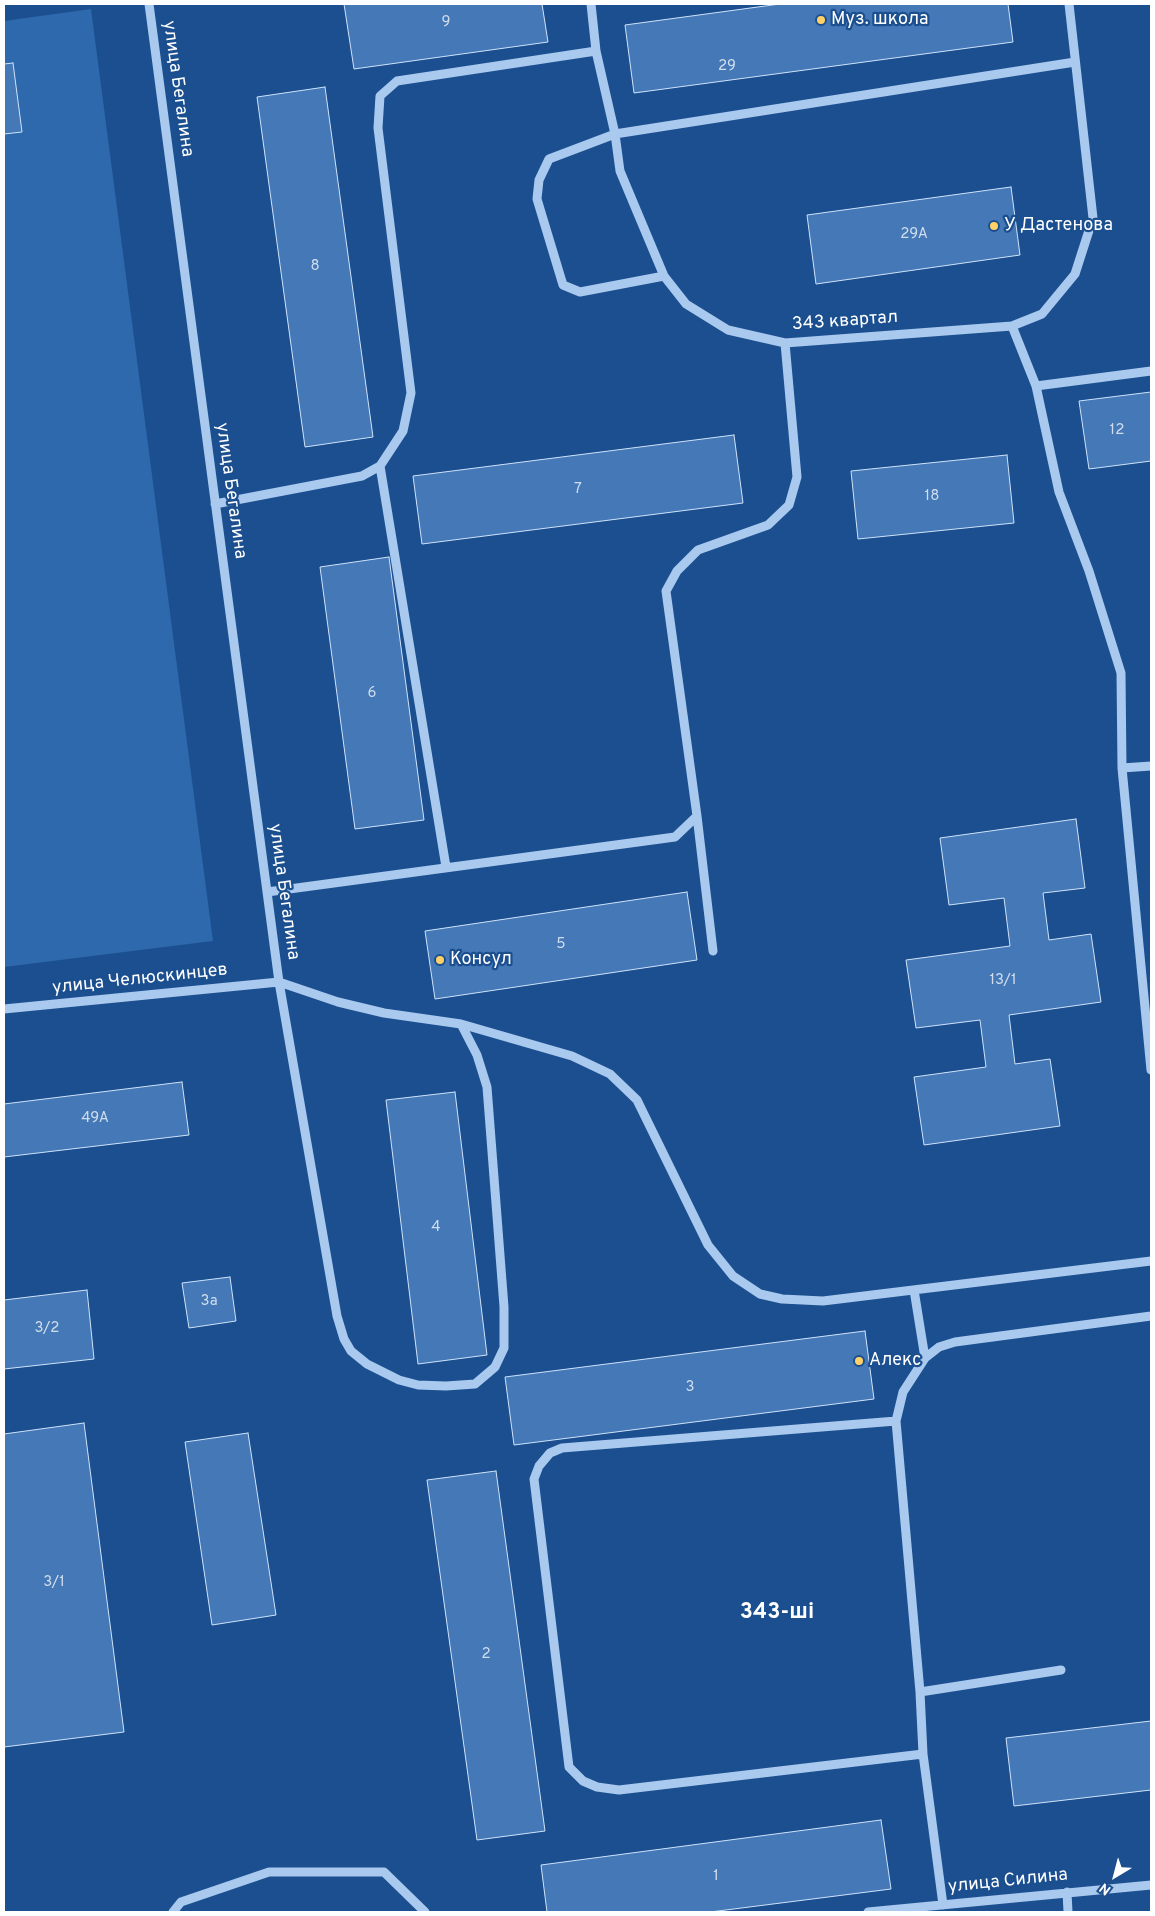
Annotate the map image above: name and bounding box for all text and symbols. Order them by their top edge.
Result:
place label: Муз. школа [831,9,929,31]
house number: 9 [442,14,450,32]
marker: Муз. школа [815,14,827,26]
street label: улица Бегалина [157,20,197,158]
house number: 29 [718,58,736,76]
place label: У Дастенова [1004,215,1113,237]
marker: У Дастенова [988,220,1000,232]
house number: 29А [900,226,928,244]
house number: 8 [310,258,320,276]
street label: 343 квартал [791,308,899,336]
street label: улица Бегалина [210,422,250,560]
house number: 12 [1110,422,1124,440]
house number: 7 [574,481,582,499]
house number: 18 [925,488,939,506]
house number: 6 [368,685,376,703]
street label: улица Бегалина [263,823,303,961]
house number: 5 [556,936,566,954]
place label: Консул [450,949,512,971]
marker: Консул [434,954,446,966]
street label: улица Челюскинцев [51,960,229,1000]
house number: 13/1 [989,972,1017,990]
house number: 49А [81,1110,109,1128]
house number: 4 [431,1219,441,1237]
house number: 3а [200,1293,218,1311]
house number: 3/2 [34,1320,60,1338]
place label: Алекс [869,1350,921,1372]
marker: Алекс [853,1355,865,1367]
house number: 3 [685,1379,695,1397]
house number: 3/1 [43,1574,65,1592]
district label: 343-ші [740,1601,814,1627]
house number: 2 [481,1646,491,1664]
north arrow [1090,1851,1140,1901]
street label: улица Силина [947,1865,1069,1899]
house number: 1 [713,1868,719,1886]
text: N [1097,1879,1115,1898]

